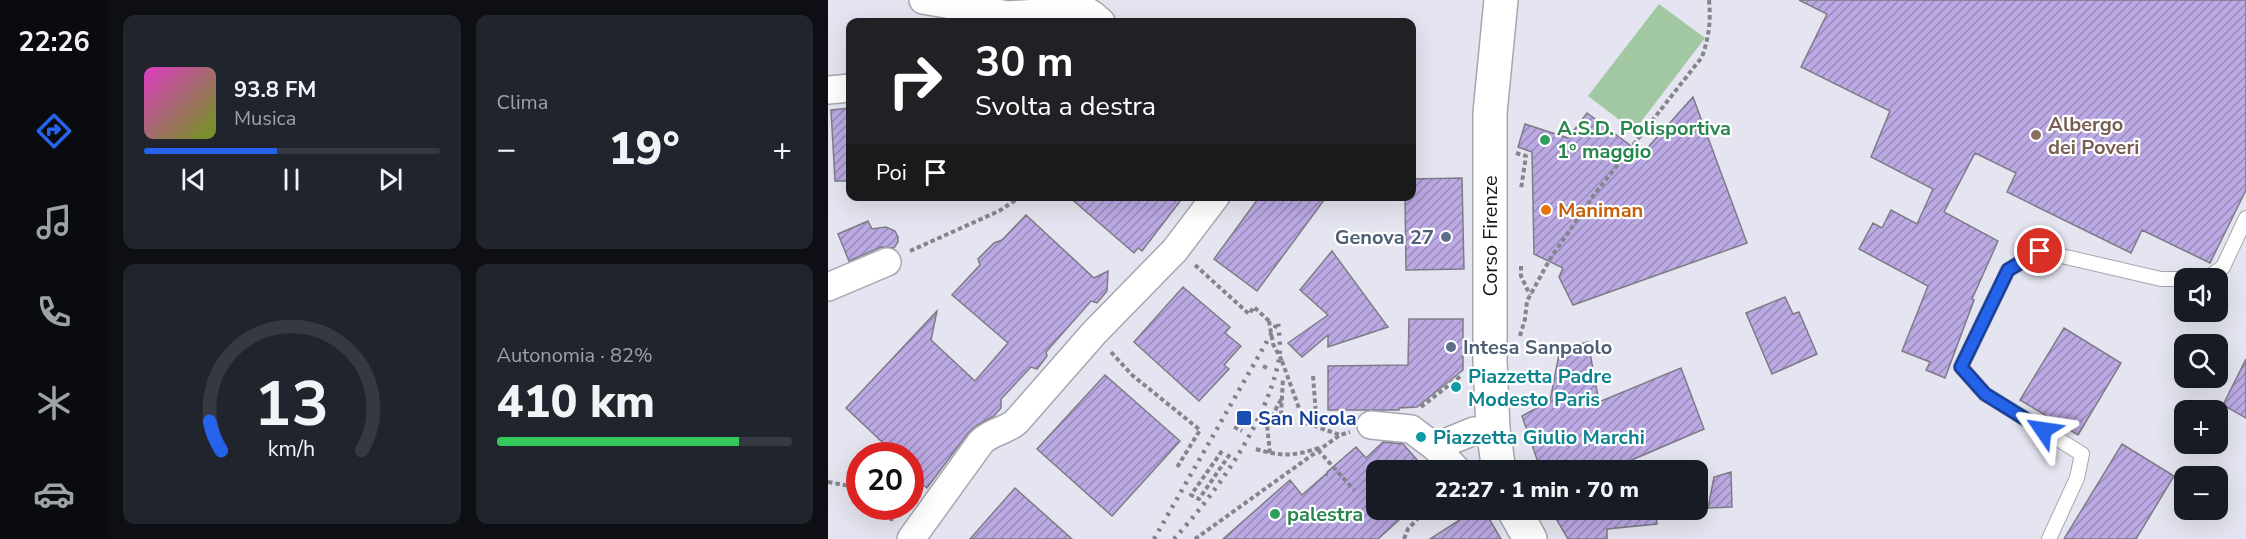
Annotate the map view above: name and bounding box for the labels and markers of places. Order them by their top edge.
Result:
place label: Albergo dei Poveri [2048,111,2139,161]
place label: A.S.D. Polisportiva 1° maggio [1557,115,1731,165]
marker: Albergo dei Poveri [2029,128,2043,142]
marker: A.S.D. Polisportiva 1° maggio [1538,133,1552,147]
place label: Maniman [1558,197,1643,224]
marker: Maniman [1539,203,1553,217]
place label: Genova 27 [1335,224,1434,251]
pin [2014,225,2065,276]
marker: Genova 27 [1439,230,1453,244]
place label: Intesa Sanpaolo [1463,334,1612,361]
marker: Intesa Sanpaolo [1444,340,1458,354]
place label: Piazzetta Padre Modesto Paris [1468,363,1612,413]
marker: Piazzetta Padre Modesto Paris [1449,380,1463,394]
place label: San Nicola [1258,405,1357,432]
marker: San Nicola [1235,409,1253,427]
place label: Piazzetta Giulio Marchi [1433,424,1645,451]
marker: Piazzetta Giulio Marchi [1414,430,1428,444]
place label: palestra [1287,501,1363,528]
marker: palestra [1268,507,1282,521]

